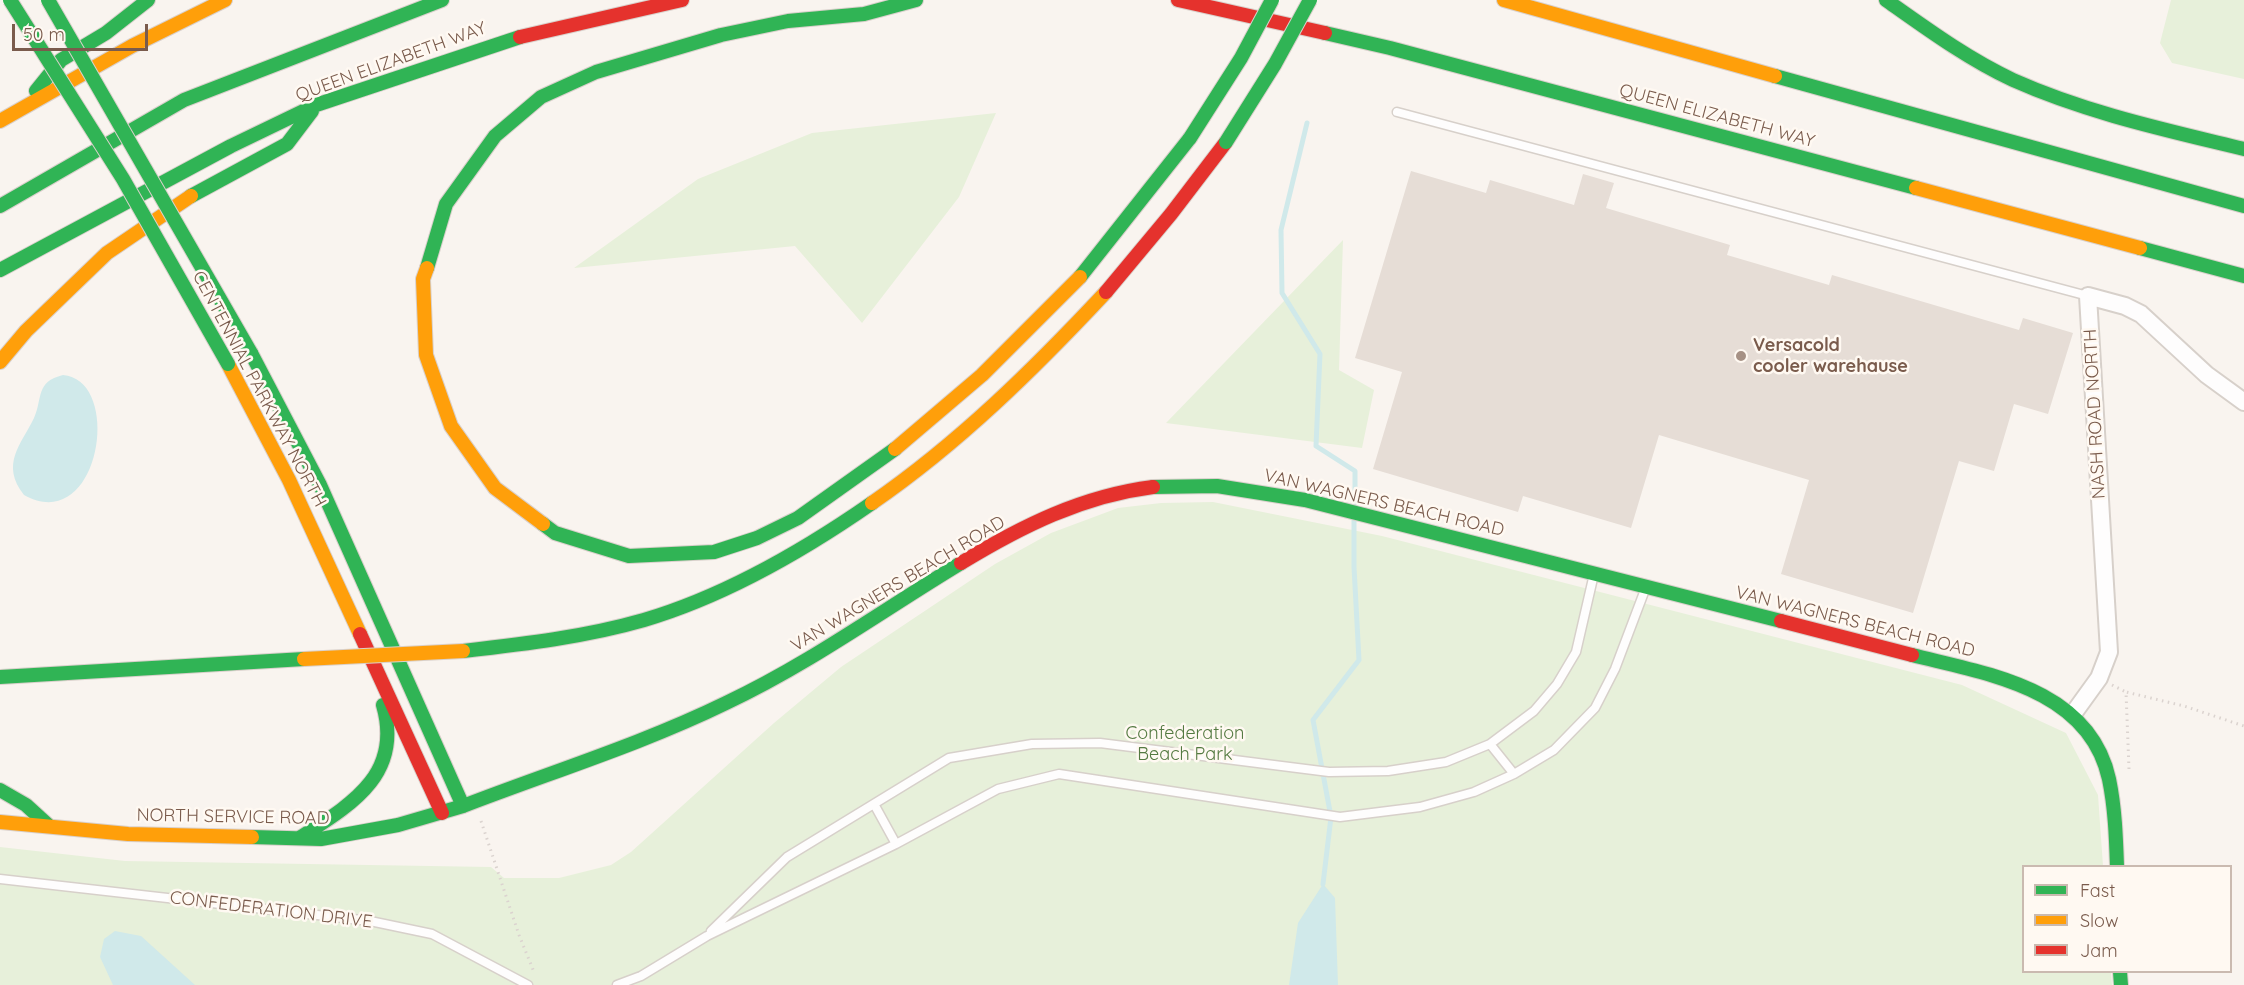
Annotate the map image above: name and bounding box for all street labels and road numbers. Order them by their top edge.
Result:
street label: QUEEN ELIZABETH WAY [293,17,489,107]
street label: QUEEN ELIZABETH WAY [1617,80,1817,152]
street label: CENTENNIAL PARKWAY NORTH [187,267,331,511]
street label: NASH ROAD NORTH [2080,328,2110,500]
street label: VAN WAGNERS BEACH ROAD [1262,465,1506,541]
street label: VAN WAGNERS BEACH ROAD [787,511,1009,657]
street label: VAN WAGNERS BEACH ROAD [1733,582,1977,662]
street label: NORTH SERVICE ROAD [136,805,330,829]
street label: CONFEDERATION DRIVE [168,887,374,933]

